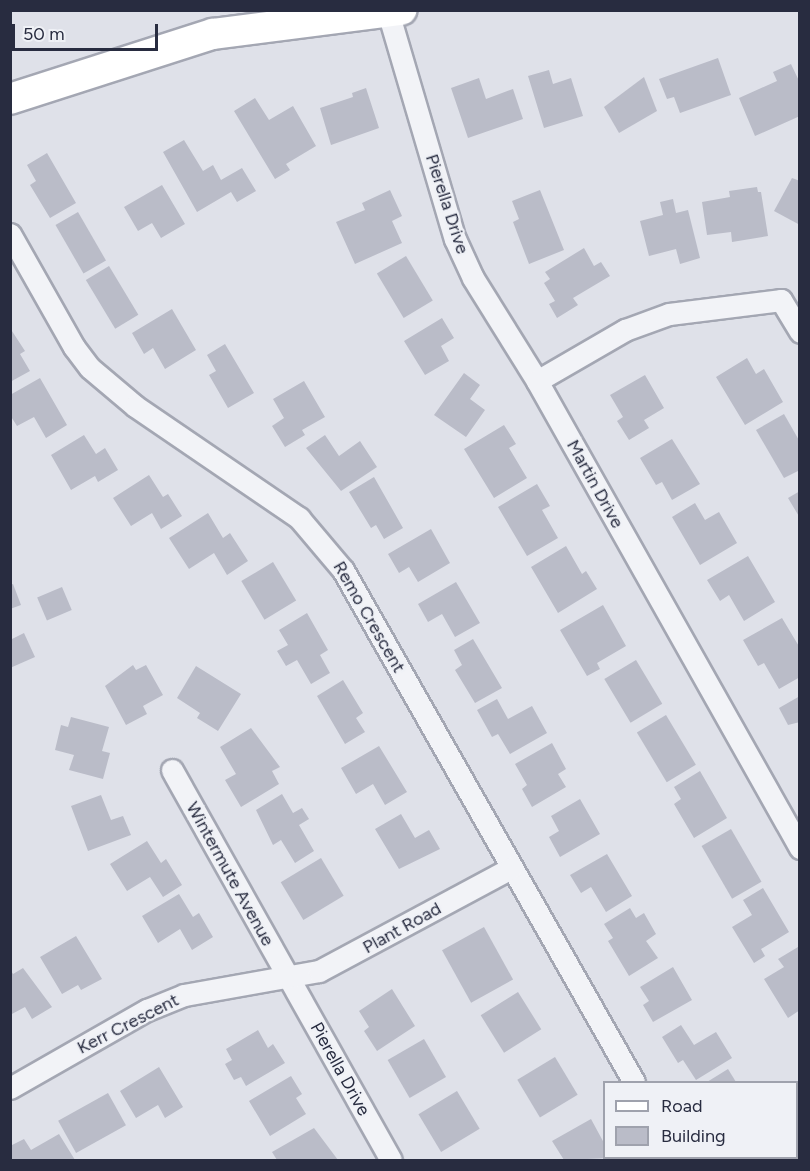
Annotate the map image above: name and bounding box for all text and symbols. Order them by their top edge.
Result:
scale bar [15,12,160,50]
text: 50 m [23,23,65,45]
street label: Pierella Drive [421,151,473,257]
street label: Martin Drive [562,436,628,532]
street label: Remo Crescent [328,557,410,677]
street label: Wintermute Avenue [181,798,279,950]
street label: Plant Road [359,898,445,958]
street label: Kerr Crescent [74,989,182,1059]
street label: Pierella Drive [305,1018,375,1120]
legend [603,1081,798,1159]
text: Road [661,1095,702,1117]
text: Building [661,1125,726,1147]

